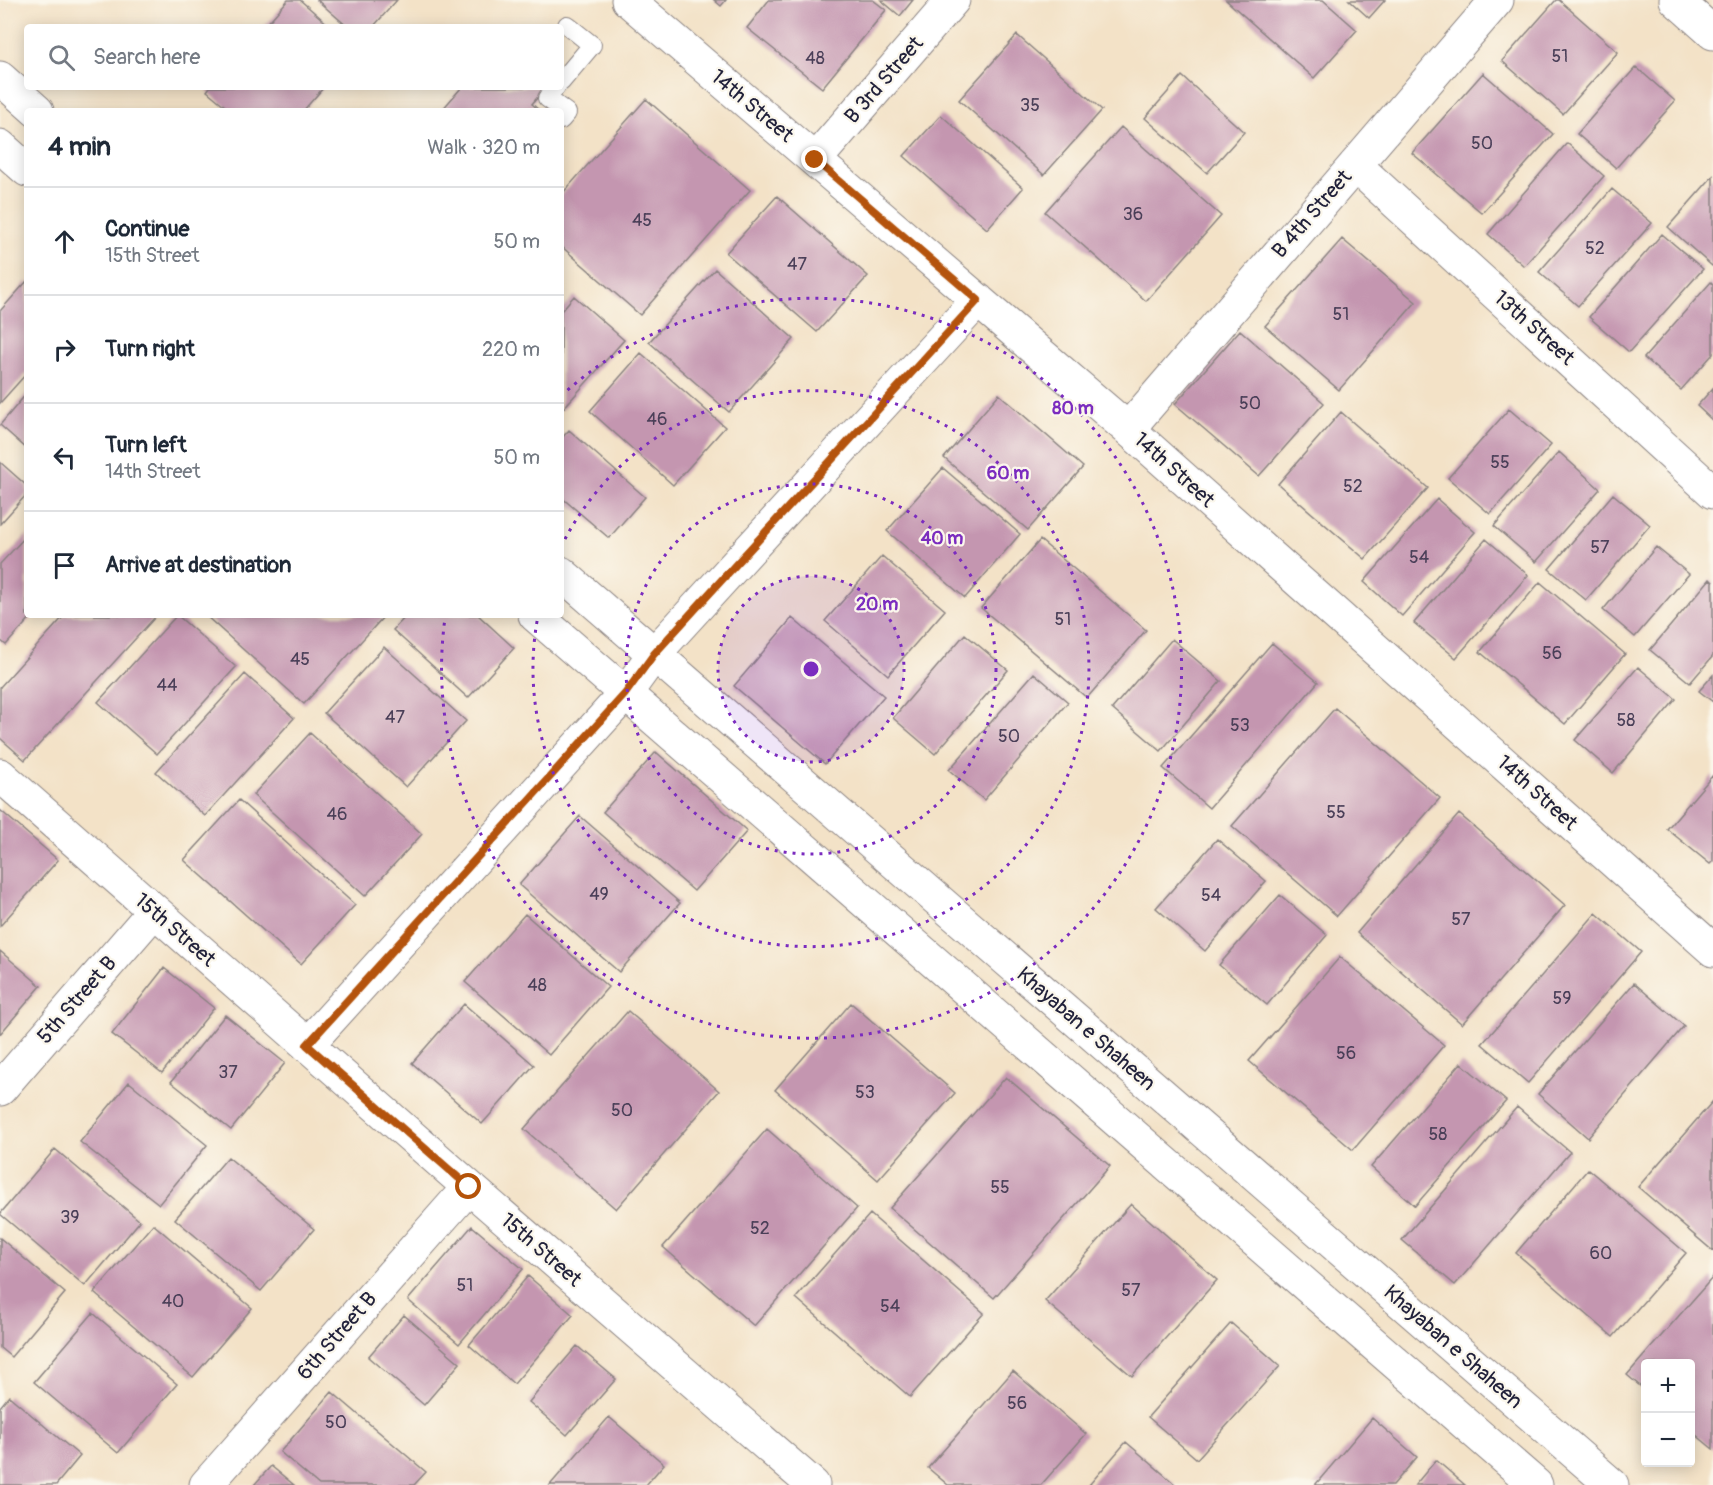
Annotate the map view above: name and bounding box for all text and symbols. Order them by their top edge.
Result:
search box [24,24,564,90]
street label: B 3rd Street [839,30,930,129]
icon: search [45,41,78,74]
text: Search here [93,43,200,71]
house number: 51 [1552,45,1568,68]
house number: 48 [805,47,825,70]
street label: 14th Street [705,63,799,149]
house number: 35 [1020,94,1040,117]
text: 4 min [48,131,111,163]
house number: 50 [1471,132,1493,155]
text: Walk · 320 m [427,135,540,160]
route end [801,146,827,172]
street label: B 4th Street [1266,164,1358,264]
house number: 36 [1123,203,1143,226]
house number: 45 [632,209,652,232]
text: Continue [105,215,189,243]
icon: ahead [48,225,81,258]
text: 50 m [493,229,540,254]
house number: 52 [1585,237,1605,260]
text: 15th Street [105,243,200,268]
house number: 47 [787,253,807,276]
street label: 13th Street [1488,285,1580,372]
house number: 51 [1333,303,1349,326]
icon: right [48,333,81,366]
text: Turn right [105,335,195,363]
text: 220 m [482,337,540,362]
house number: 50 [1239,392,1261,415]
text: 80 m [1052,397,1094,420]
house number: 46 [647,408,667,431]
street label: 14th Street [1128,426,1221,514]
text: Turn left [105,431,187,459]
icon: left [48,441,81,474]
text: 50 m [493,445,540,470]
house number: 55 [1490,451,1510,474]
text: 14th Street [105,459,200,484]
text: 60 m [987,462,1029,485]
house number: 52 [1343,475,1363,498]
text: 40 m [921,527,963,550]
house number: 57 [1590,536,1610,559]
house number: 54 [1409,546,1430,569]
icon: arrive [48,549,81,582]
text: Arrive at destination [105,551,291,579]
text: 20 m [856,593,898,616]
house number: 51 [1055,608,1071,631]
house number: 56 [1542,642,1562,665]
house number: 45 [290,648,310,671]
centre of rings [801,659,821,679]
house number: 44 [157,674,178,697]
house number: 47 [385,706,405,729]
house number: 58 [1617,709,1635,732]
house number: 53 [1230,714,1250,737]
house number: 50 [998,725,1020,748]
street label: 14th Street [1491,749,1584,837]
house number: 55 [1326,801,1346,824]
house number: 46 [327,803,347,826]
house number: 49 [589,883,609,906]
house number: 54 [1201,884,1222,907]
street label: 15th Street [129,887,222,973]
house number: 57 [1451,908,1471,931]
street label: 5th Street B [31,951,123,1049]
street label: Khayaban e Shaheen [1011,961,1161,1097]
house number: 48 [527,974,547,997]
house number: 59 [1552,987,1572,1010]
house number: 56 [1336,1042,1356,1065]
house number: 37 [218,1061,238,1084]
house number: 53 [855,1081,875,1104]
house number: 50 [611,1099,633,1122]
house number: 58 [1429,1123,1447,1146]
route start [455,1173,481,1199]
house number: 55 [990,1176,1010,1199]
house number: 39 [60,1206,80,1229]
street label: 15th Street [495,1207,588,1293]
house number: 52 [750,1217,770,1240]
house number: 60 [1590,1242,1612,1265]
house number: 51 [457,1274,473,1297]
house number: 57 [1121,1279,1141,1302]
street label: Khayaban e Shaheen [1378,1279,1528,1415]
street label: 6th Street B [291,1286,383,1386]
house number: 40 [162,1290,184,1313]
house number: 54 [880,1295,901,1318]
map controls [1641,1359,1695,1467]
button: + [1641,1359,1695,1413]
house number: 56 [1007,1392,1027,1415]
house number: 50 [325,1411,347,1434]
button: − [1641,1413,1695,1467]

